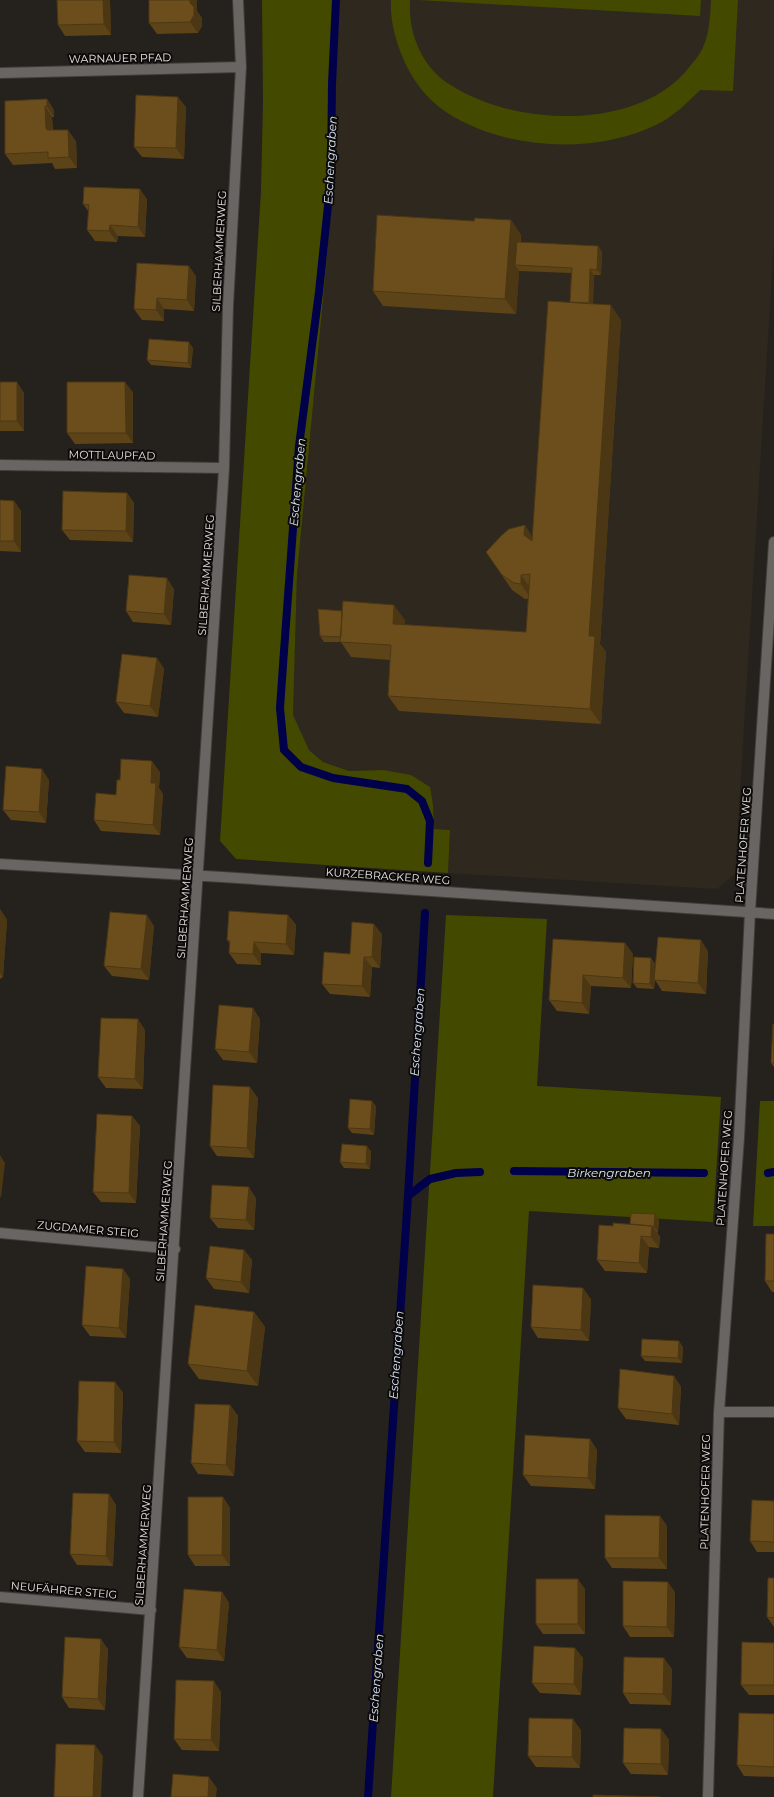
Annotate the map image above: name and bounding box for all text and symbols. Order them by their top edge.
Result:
street label: WARNAUER PFAD [69,50,171,66]
water label: Eschengraben [320,115,340,205]
street label: SILBERHAMMERWEG [209,190,229,312]
water label: Eschengraben [286,437,308,527]
street label: MOTTLAUPFAD [69,447,155,463]
street label: SILBERHAMMERWEG [195,514,217,636]
street label: PLATENHOFER WEG [732,787,754,903]
street label: SILBERHAMMERWEG [174,837,196,959]
street label: KURZEBRACKER WEG [325,865,451,887]
water label: Eschengraben [406,987,428,1077]
street label: PLATENHOFER WEG [713,1110,735,1226]
street label: SILBERHAMMERWEG [153,1160,175,1282]
water label: Birkengraben [567,1165,651,1180]
street label: ZUGDAMER STEIG [37,1218,139,1240]
water label: Eschengraben [385,1310,407,1400]
street label: PLATENHOFER WEG [697,1434,713,1550]
street label: SILBERHAMMERWEG [132,1484,154,1606]
street label: NEUFÄHRER STEIG [10,1578,118,1602]
water label: Eschengraben [365,1633,387,1723]

